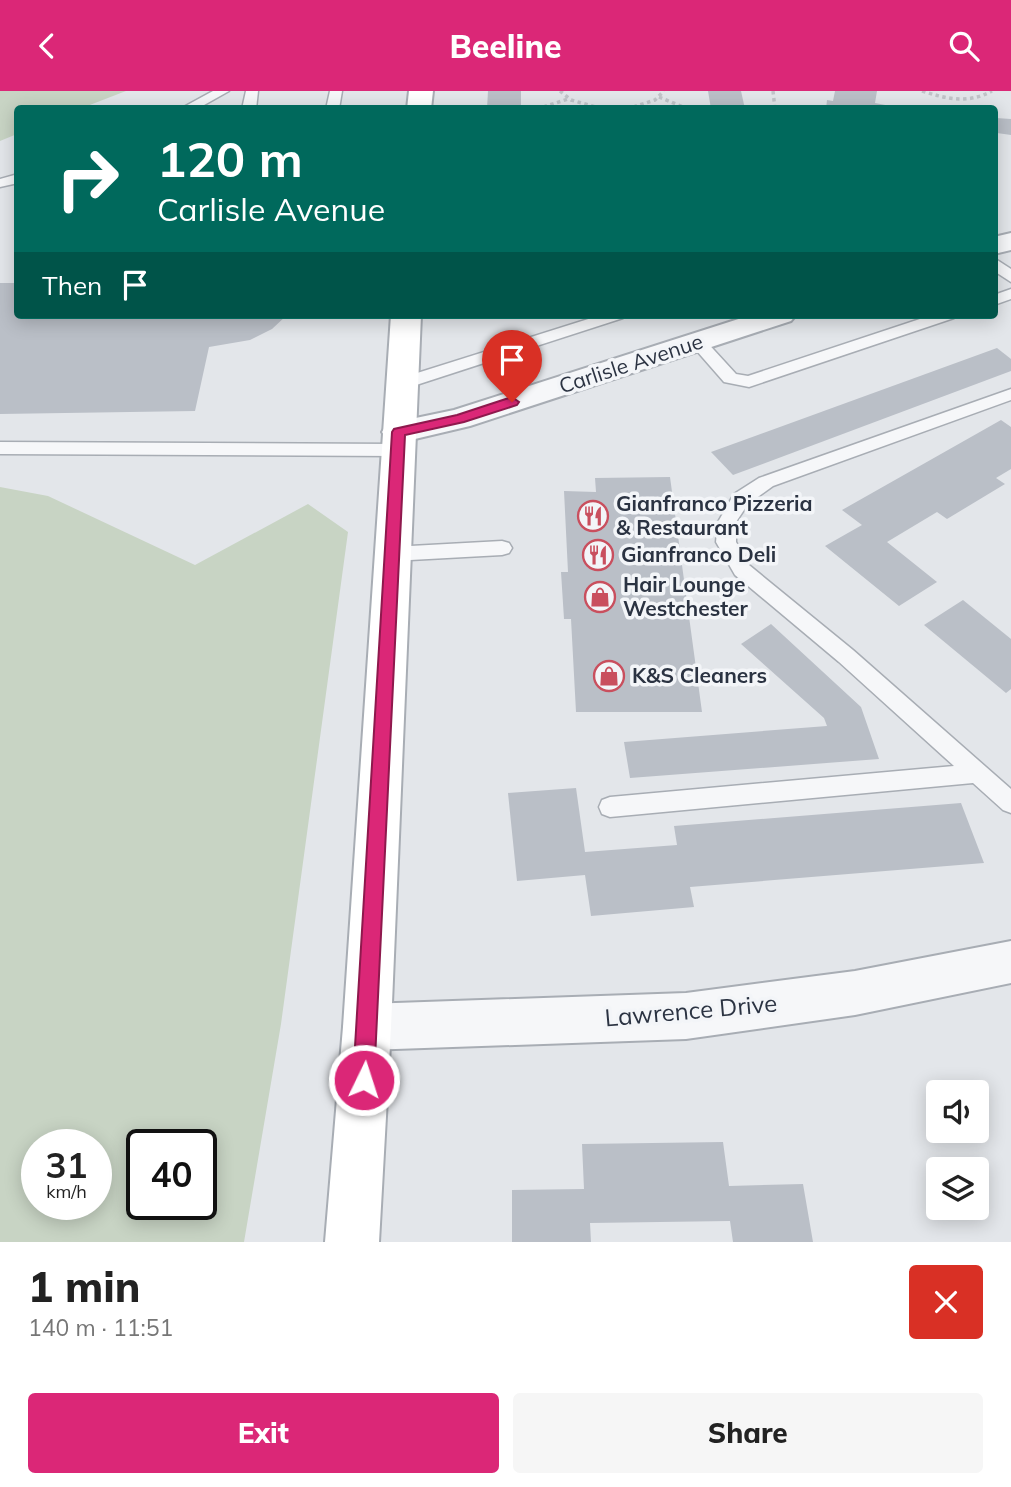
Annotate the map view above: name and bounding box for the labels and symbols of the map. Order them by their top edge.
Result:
street label: Carlisle Avenue [555,328,706,399]
pin [482,330,542,402]
place label: Gianfranco Pizzeria & Restaurant [616,490,812,540]
restaurant icon: Gianfranco Pizzeria & Restaurant [576,499,610,533]
restaurant icon: Gianfranco Deli [581,538,615,572]
place label: Gianfranco Deli [621,541,776,567]
place label: Hair Lounge Westchester [623,571,749,621]
shop icon: Hair Lounge Westchester [583,580,617,614]
shop icon: K&S Cleaners [592,659,626,693]
place label: K&S Cleaners [632,662,767,688]
street label: Lawrence Drive [604,988,778,1032]
position arrow [327,1043,401,1117]
speed limit sign: 40 [126,1129,217,1220]

